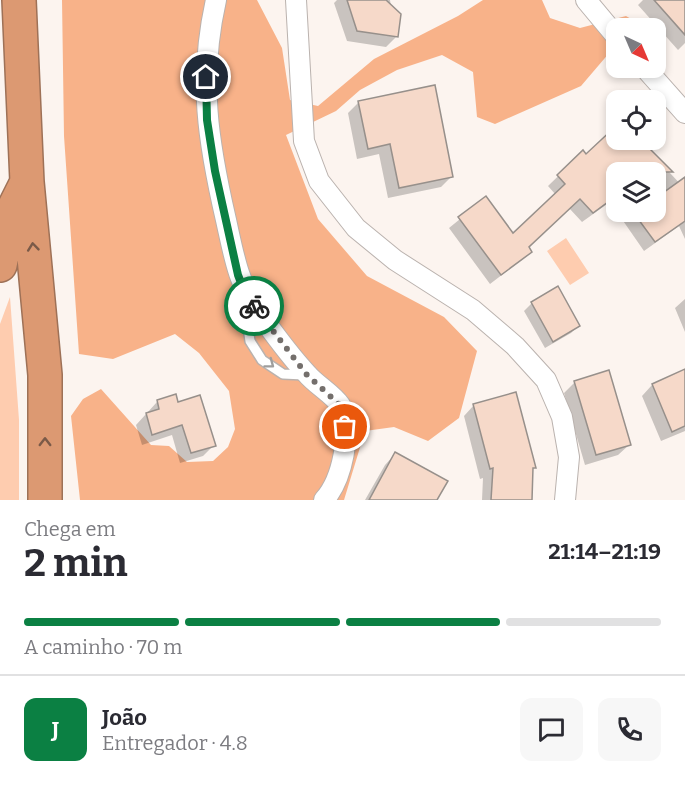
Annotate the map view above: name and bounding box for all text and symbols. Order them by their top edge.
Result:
north arrow [606,18,666,78]
map controls [606,18,666,222]
pin [180,51,231,102]
icon: home [189,60,222,93]
button: locate [606,90,666,150]
button: layers [606,162,666,222]
one-way arrow [27,243,40,252]
courier [224,276,284,336]
icon: bike [238,290,271,323]
one-way arrow [263,357,274,368]
pin [319,401,370,452]
icon: bag [328,410,361,443]
one-way arrow [39,437,51,446]
text: Chega em [24,517,116,541]
text: 21:14–21:19 [548,538,661,565]
text: 2 min [24,540,128,586]
text: A caminho · 70 m [24,635,182,659]
button: chat [520,698,583,761]
button: phone [598,698,661,761]
text: João [102,704,147,731]
text: J [52,716,59,743]
text: Entregador · 4.8 [102,731,248,755]

